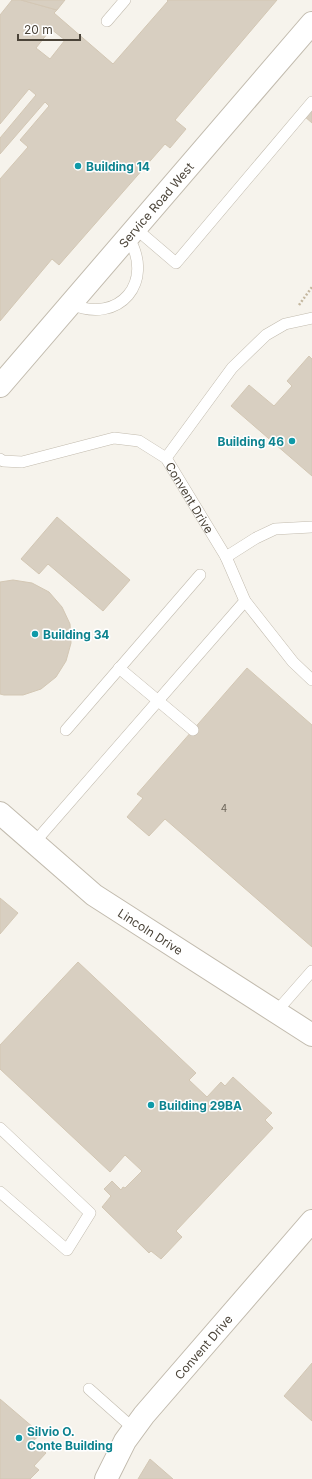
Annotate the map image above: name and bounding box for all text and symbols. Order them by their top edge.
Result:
scale bar [18,16,80,42]
text: 20 m [24,22,53,37]
place label: Building 14 [86,159,150,174]
street label: Service Road West [115,159,196,250]
marker: Building 14 [73,161,83,171]
place label: Building 46 [217,434,284,449]
marker: Building 46 [287,436,297,446]
street label: Convent Drive [163,459,217,536]
place label: Building 34 [43,627,110,642]
marker: Building 34 [30,629,40,639]
house number: 4 [221,802,227,814]
street label: Lincoln Drive [115,905,186,958]
place label: Building 29BA [159,1098,242,1113]
marker: Building 29BA [146,1100,156,1110]
street label: Convent Drive [171,1311,235,1382]
place label: Silvio O. Conte Building [27,1424,113,1453]
marker: Silvio O. Conte Building [14,1433,24,1443]

